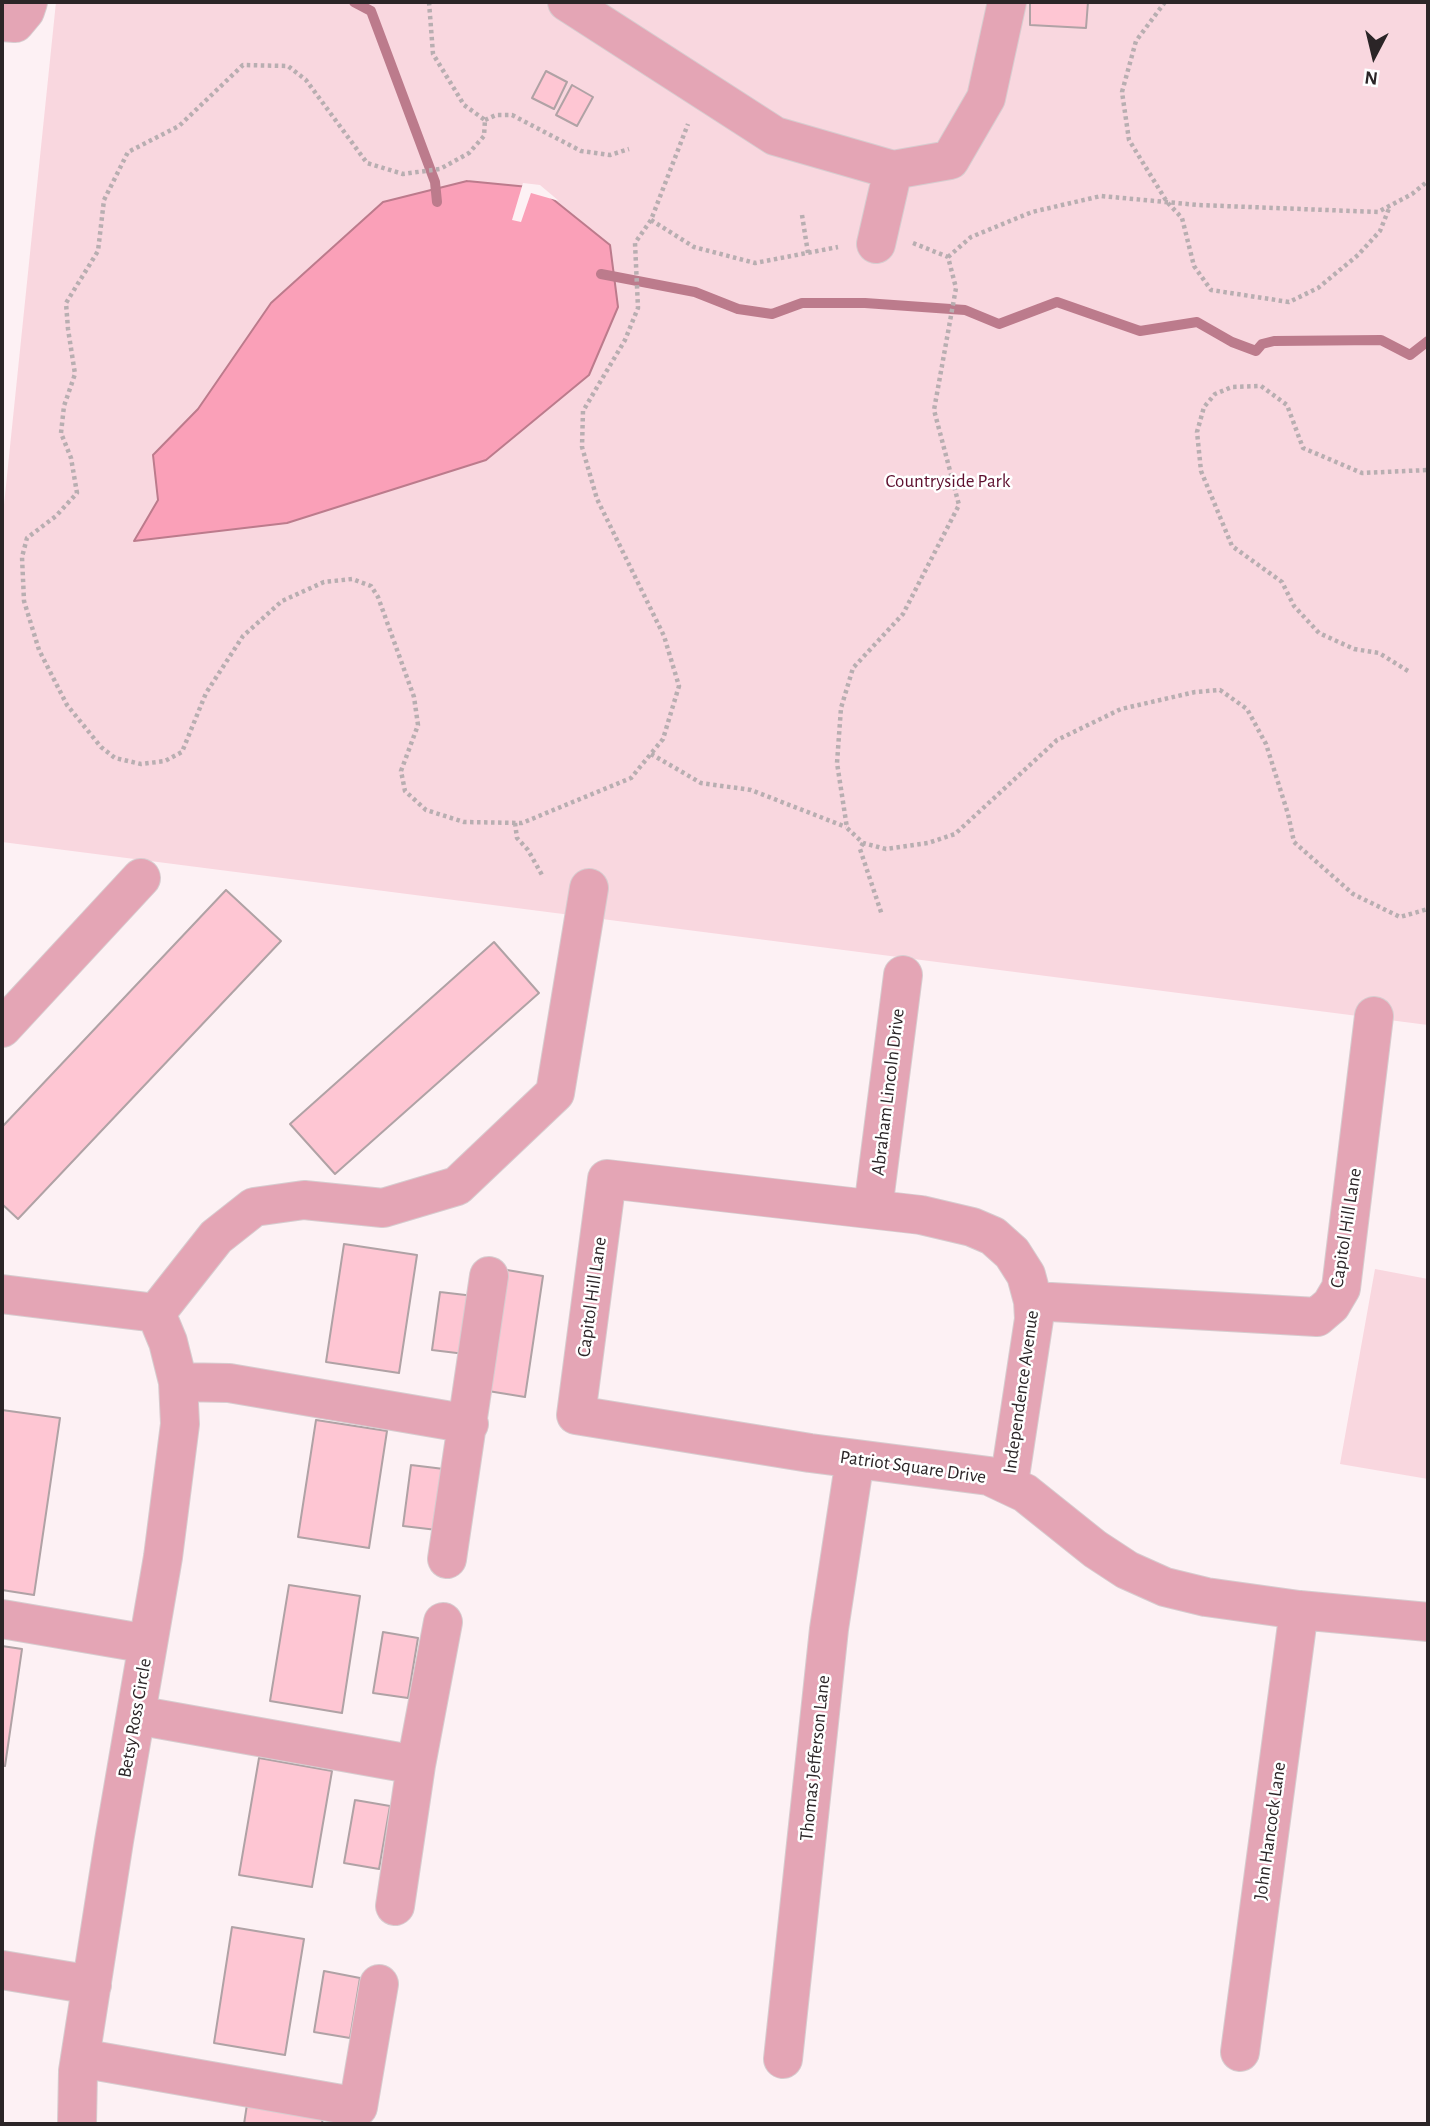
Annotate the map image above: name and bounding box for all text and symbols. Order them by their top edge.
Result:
north arrow [1339,21,1409,91]
text: N [1364,67,1379,88]
park label: Countryside Park [886,470,1010,492]
street label: Abraham Lincoln Drive [866,1007,910,1177]
street label: Capitol Hill Lane [1325,1166,1367,1290]
street label: Capitol Hill Lane [572,1235,612,1359]
street label: Independence Avenue [998,1309,1044,1475]
street label: Patriot Square Drive [838,1445,988,1489]
street label: Betsy Ross Circle [113,1657,157,1779]
street label: Thomas Jefferson Lane [795,1674,835,1842]
street label: John Hancock Lane [1249,1760,1291,1902]

